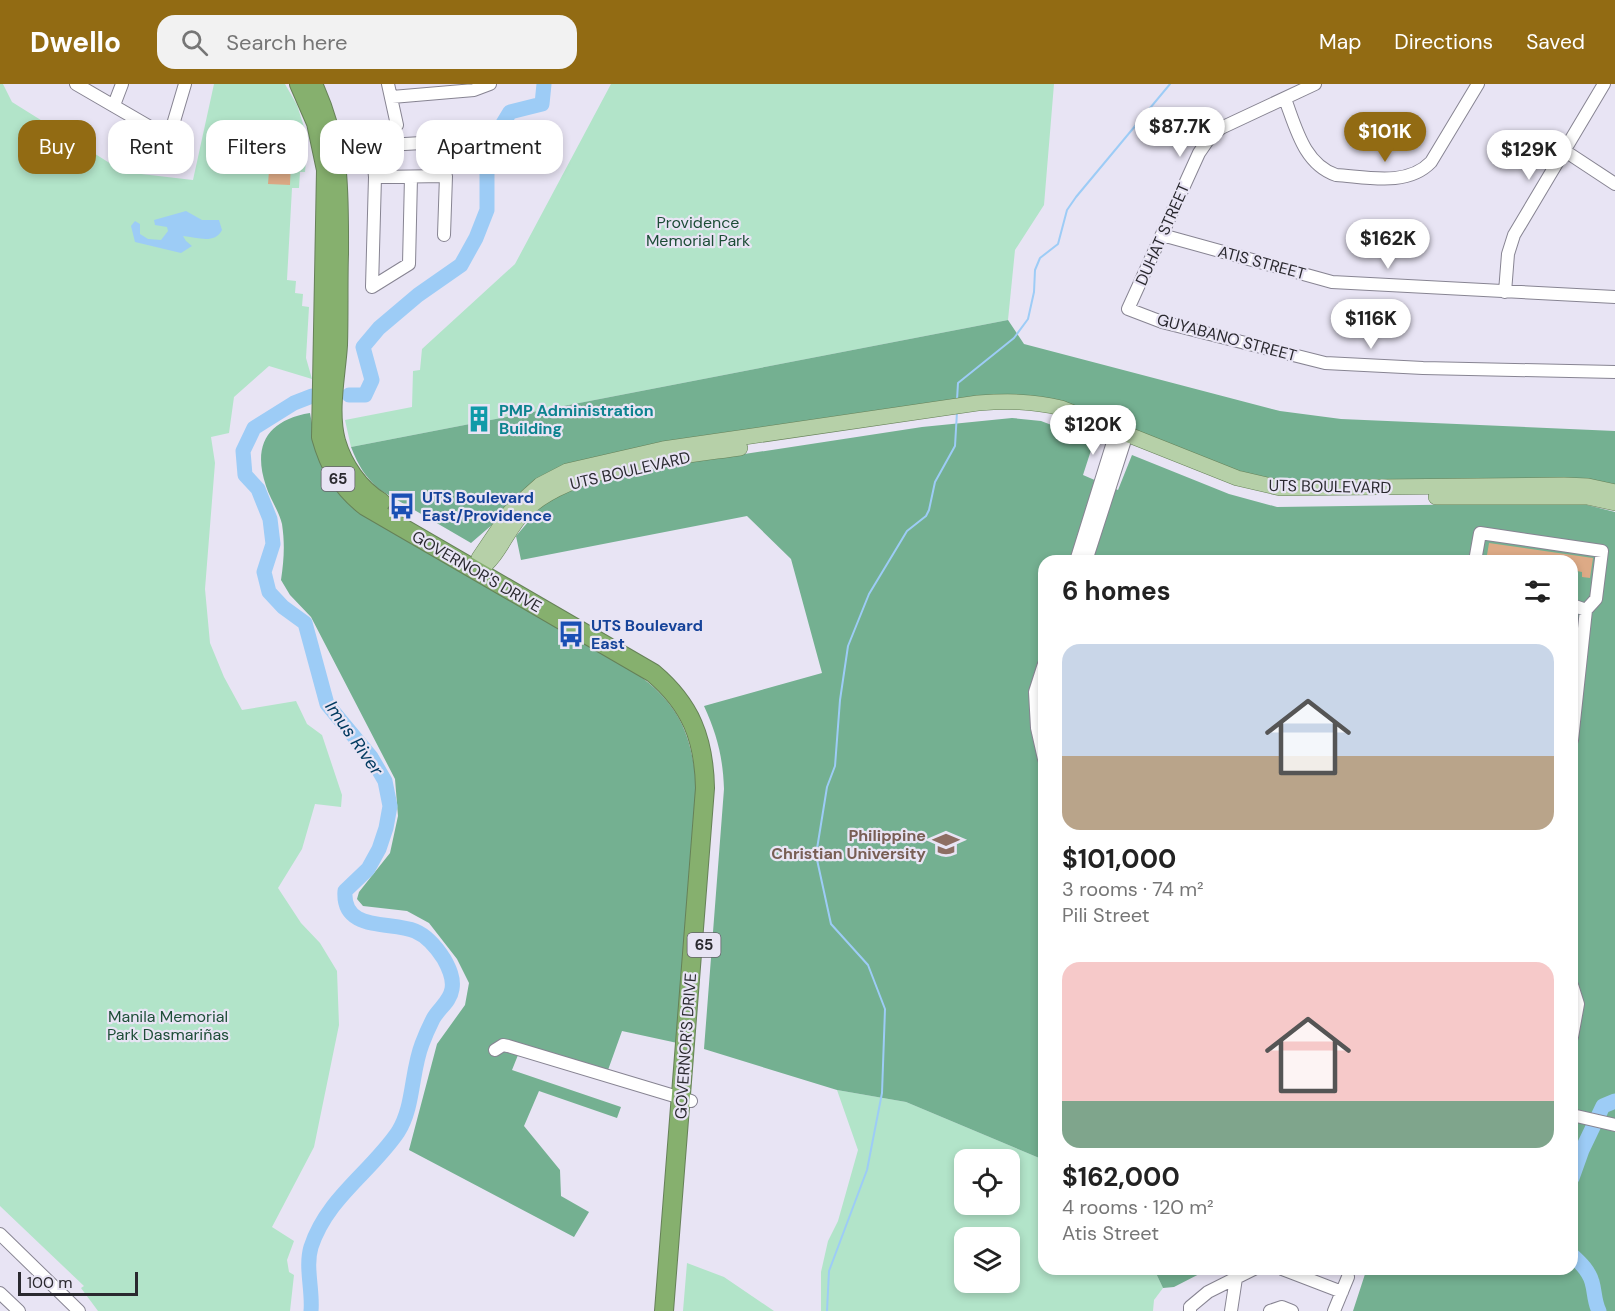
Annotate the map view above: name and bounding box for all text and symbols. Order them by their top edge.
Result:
search box [157,15,577,69]
text: Dwello [30,24,121,61]
icon: search [178,26,211,59]
text: Search here [226,28,348,57]
text: Map [1319,28,1361,56]
text: Directions [1394,28,1493,56]
text: Saved [1526,28,1585,56]
pin: $87.7K [1131,107,1229,158]
pin: $101K [1343,112,1427,163]
text: $87.7K [1149,113,1211,139]
text: $101K [1358,118,1412,144]
chip: Buy [18,120,96,174]
chip: Rent [108,120,194,174]
chip: Filters [206,120,308,174]
chip: New [320,120,404,174]
chip: Apartment [416,120,563,174]
pin: $129K [1487,130,1571,181]
text: $129K [1501,136,1557,162]
street label: DUHAT STREET [1131,180,1194,289]
park label: Providence Memorial Park [646,212,750,251]
pin: $162K [1346,219,1430,270]
text: $162K [1360,225,1416,251]
street label: ATIS STREET [1216,241,1308,284]
pin: $116K [1329,299,1413,350]
text: $116K [1345,305,1397,331]
street label: GUYABANO STREET [1155,309,1299,366]
place label: PMP Administration Building [499,400,654,439]
building icon: PMP Administration Building [464,404,494,434]
pin: $120K [1051,405,1135,456]
text: $120K [1064,411,1122,437]
street label: UTS BOULEVARD [568,446,692,495]
road number: 65 [322,467,354,491]
street label: UTS BOULEVARD [1268,475,1392,498]
place label: UTS Boulevard East/Providence [422,487,552,526]
bus stop icon: UTS Boulevard East/Providence [387,491,417,521]
street label: GOVERNOR'S DRIVE [408,526,545,617]
text: 6 homes [1062,574,1170,608]
icon: filters [1521,575,1554,608]
place label: UTS Boulevard East [591,615,703,654]
bus stop icon: UTS Boulevard East [556,619,586,649]
icon: home [1254,683,1362,791]
water label: Imus River [319,696,389,781]
place label: Philippine Christian University [771,825,926,864]
school or university icon: Philippine Christian University [931,829,961,859]
text: $101,000 [1062,842,1176,876]
text: 3 rooms · 74 m² [1062,876,1204,902]
text: Pili Street [1062,902,1150,928]
road number: 65 [688,933,720,957]
street label: GOVERNOR'S DRIVE [670,972,701,1120]
icon: home [1254,1001,1362,1109]
park label: Manila Memorial Park Dasmariñas [107,1006,229,1045]
map controls [954,1149,1020,1293]
button: locate [954,1149,1020,1215]
text: $162,000 [1062,1160,1180,1194]
text: 4 rooms · 120 m² [1062,1194,1214,1220]
text: Atis Street [1062,1220,1159,1246]
button: layers [954,1227,1020,1293]
scale bar [18,1269,138,1296]
text: 100 m [27,1272,72,1293]

